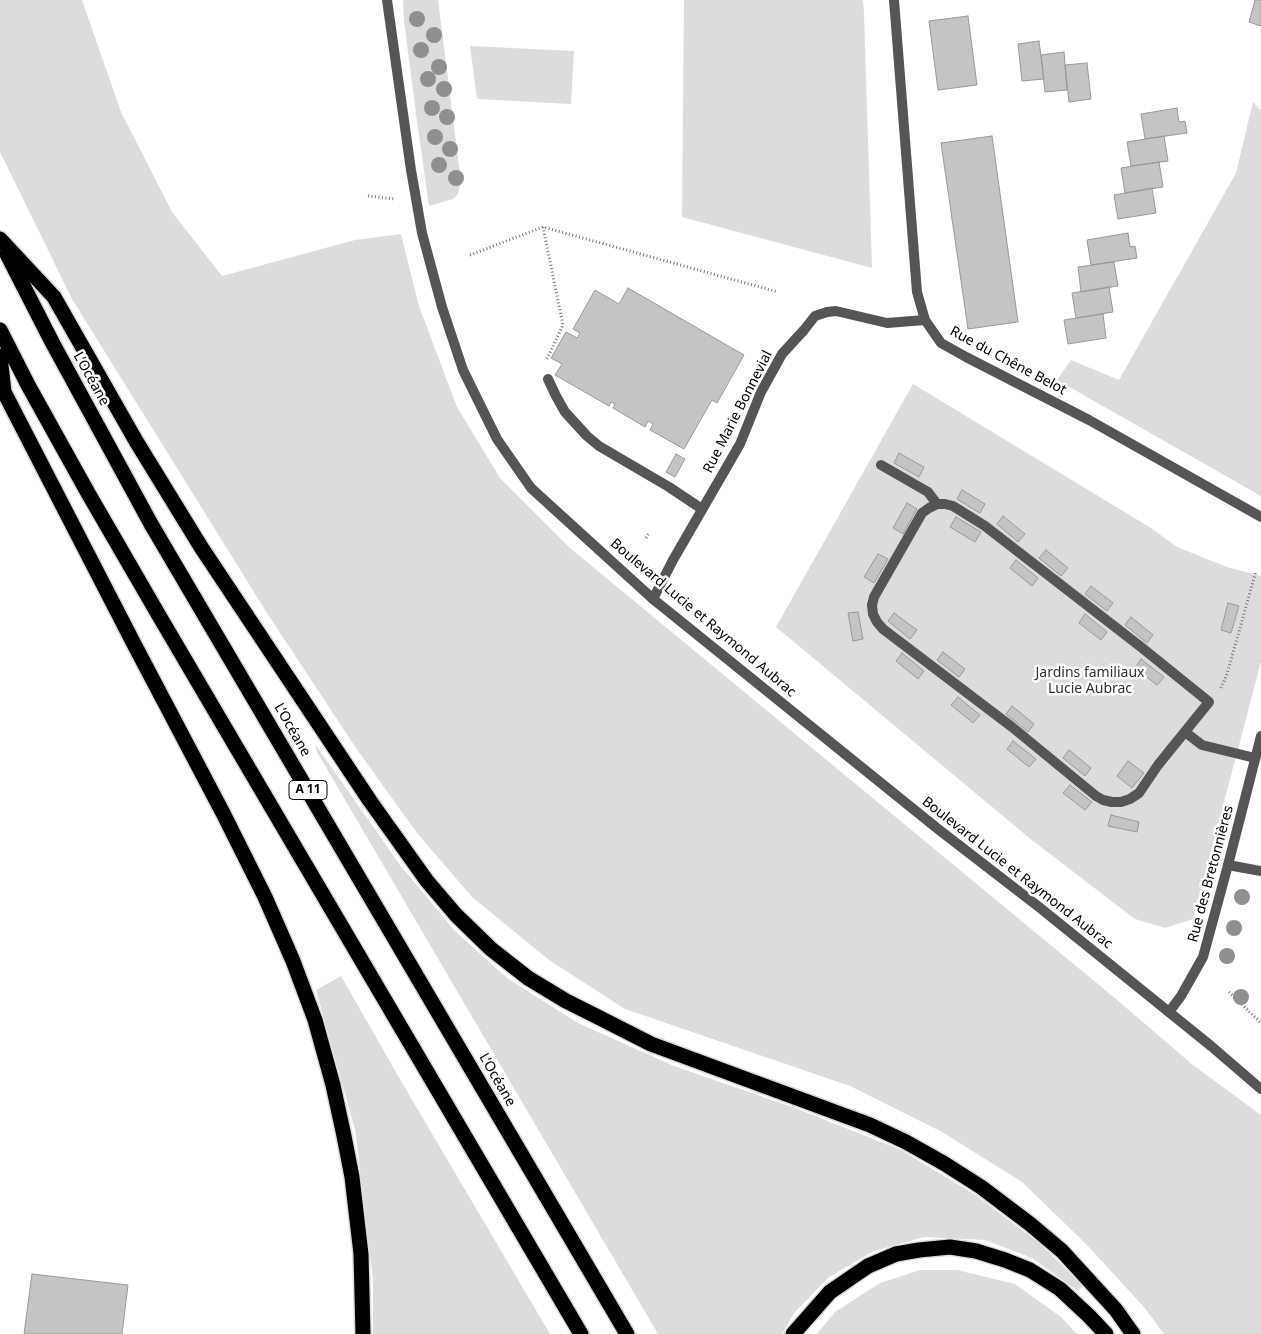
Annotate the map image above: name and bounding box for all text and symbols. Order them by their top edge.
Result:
street label: Rue du Chêne Belot [947,323,1069,399]
street label: Rue Marie Bonnevial [700,348,776,476]
street label: L’Océane [69,349,113,409]
street label: Boulevard Lucie et Raymond Aubrac [607,535,799,701]
park label: Jardins familiaux Lucie Aubrac [1036,665,1144,698]
street label: L’Océane [270,700,314,760]
road number: A 11 [289,780,327,800]
street label: Boulevard Lucie et Raymond Aubrac [918,793,1116,953]
street label: Rue des Bretonnières [1185,804,1237,944]
street label: L’Océane [475,1050,519,1110]

